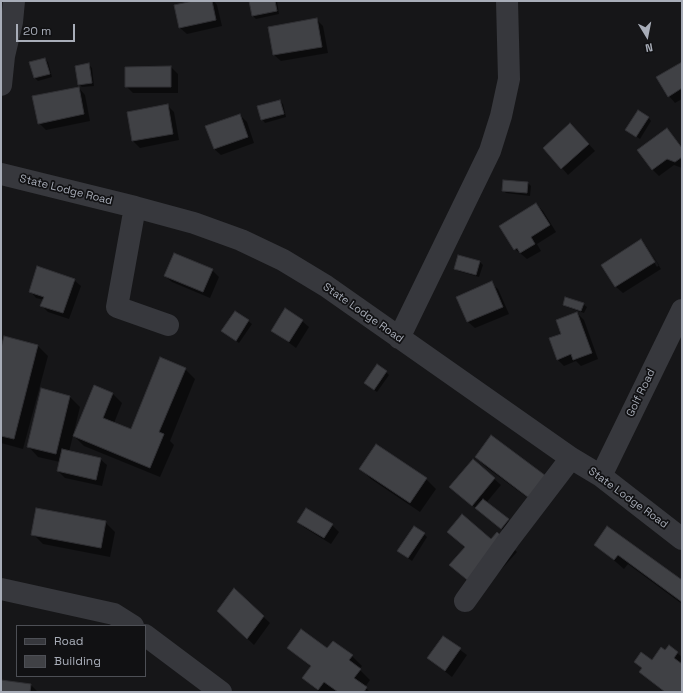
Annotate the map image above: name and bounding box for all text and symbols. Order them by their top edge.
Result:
scale bar [18,16,77,42]
north arrow [627,16,667,56]
text: 20 m [23,23,51,39]
text: N [644,40,654,55]
street label: State Lodge Road [18,172,114,208]
street label: State Lodge Road [320,280,406,346]
street label: Golf Road [624,367,658,419]
street label: State Lodge Road [586,465,670,531]
legend [16,625,146,677]
text: Road [54,633,83,649]
text: Building [54,653,101,669]

